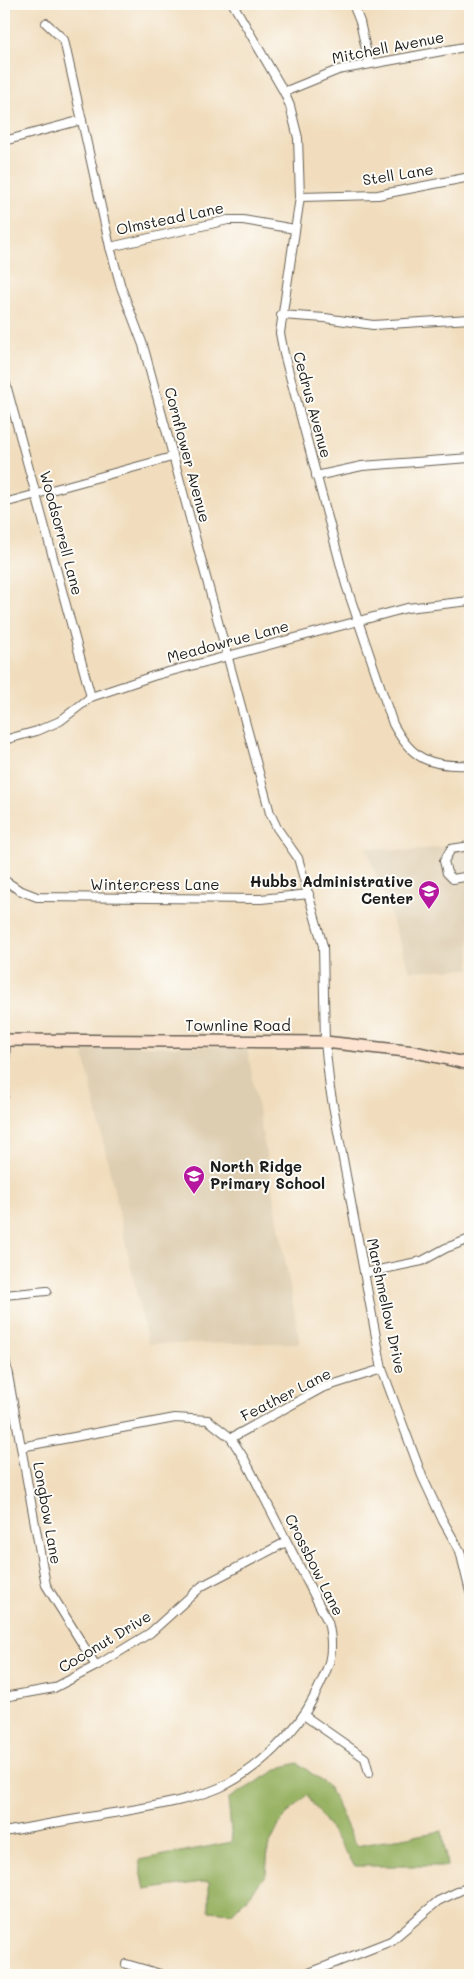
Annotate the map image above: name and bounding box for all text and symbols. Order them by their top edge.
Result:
street label: Mitchell Avenue [330,26,446,68]
street label: Stell Lane [361,159,435,189]
street label: Olmstead Lane [114,197,225,239]
street label: Cedrus Avenue [289,349,337,460]
street label: Cornflower Avenue [160,385,216,525]
street label: Woodsorrell Lane [36,468,88,597]
street label: Meadowrue Lane [165,615,291,667]
place label: Hubbs Administrative Center [250,871,413,908]
street label: Wintercress Lane [90,874,220,894]
school or university icon: Hubbs Administrative Center [417,879,441,910]
street label: Townline Road [185,1015,291,1035]
place label: North Ridge Primary School [210,1156,325,1193]
school or university icon: North Ridge Primary School [182,1164,206,1195]
street label: Marshmellow Drive [363,1236,411,1376]
street label: Feather Lane [237,1363,334,1425]
street label: Longbow Lane [29,1460,67,1566]
street label: Crossbow Lane [281,1510,349,1619]
street label: Coconut Drive [54,1606,155,1677]

